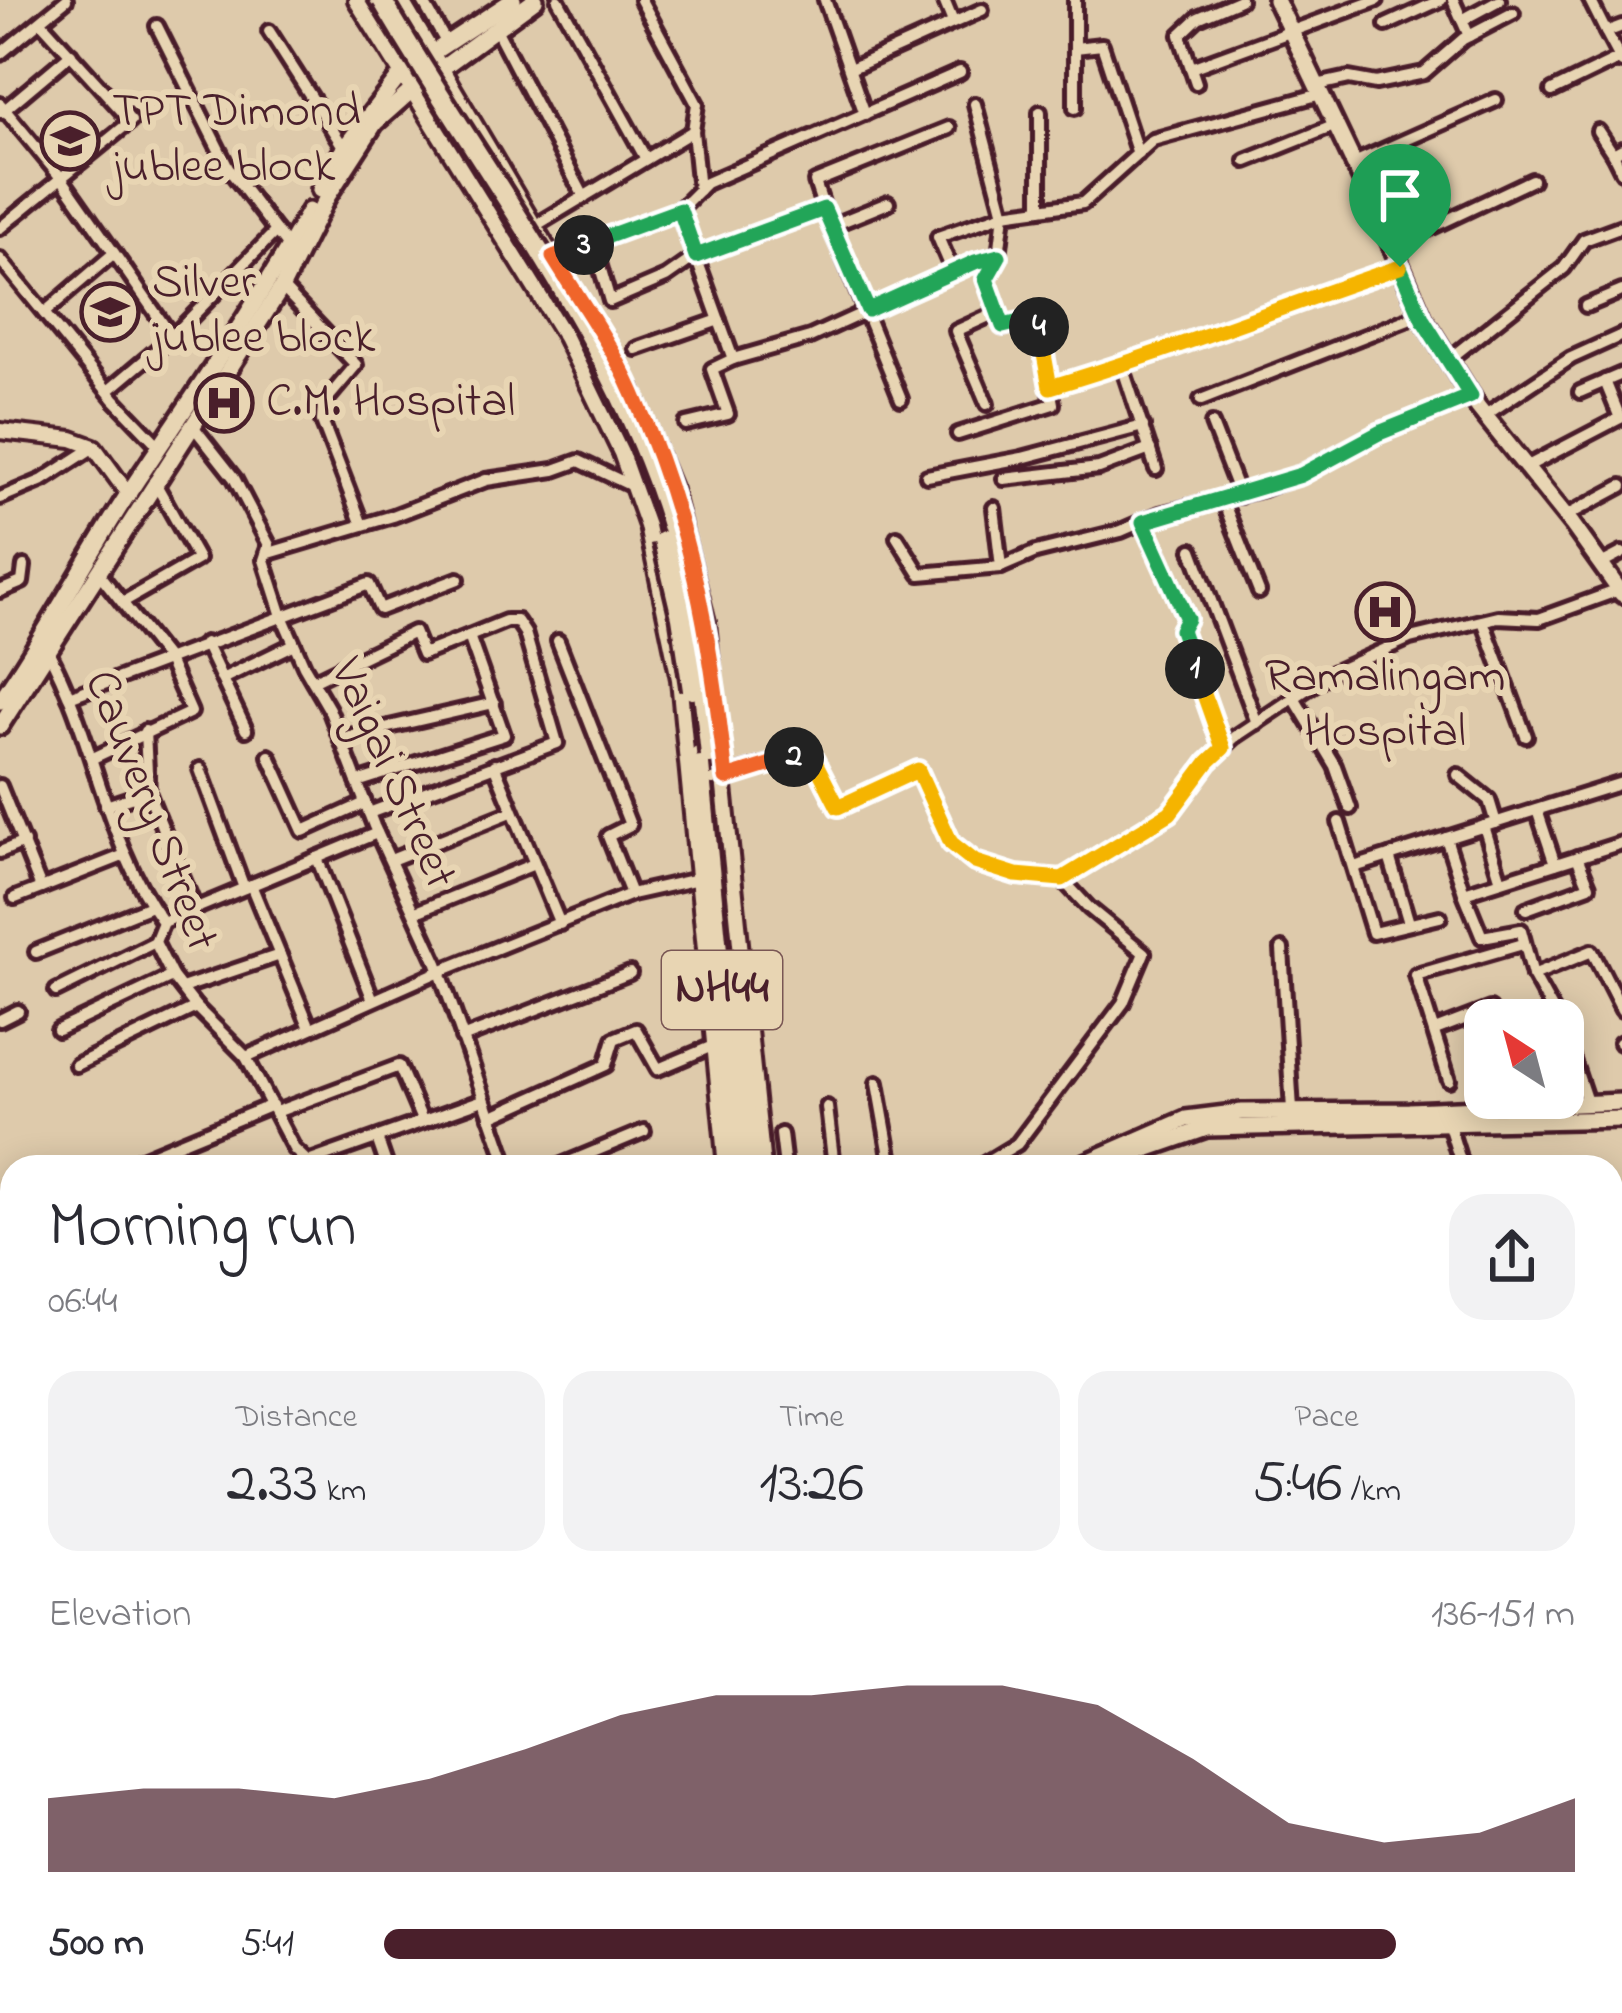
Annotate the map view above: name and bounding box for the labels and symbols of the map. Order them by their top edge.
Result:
place label: TPT Dimond jublee block [106,78,361,203]
school or university icon: TPT Dimond jublee block [39,110,101,172]
pin [1349,144,1451,267]
pin: 3 [554,215,614,275]
place label: Silver jublee block [146,249,376,374]
school or university icon: Silver jublee block [79,281,141,343]
pin: 4 [1009,297,1069,357]
place label: C.M. Hospital [266,368,515,438]
hospital icon: C.M. Hospital [193,372,255,434]
hospital icon: Ramalingam Hospital [1354,581,1416,643]
pin: 1 [1165,639,1225,699]
place label: Ramalingam Hospital [1265,643,1505,768]
street label: Vaigai Street [309,646,474,901]
street label: Cauvery Street [64,660,236,962]
pin: 2 [764,727,824,787]
road number: NH44 [662,951,782,1029]
north arrow [1464,999,1584,1119]

